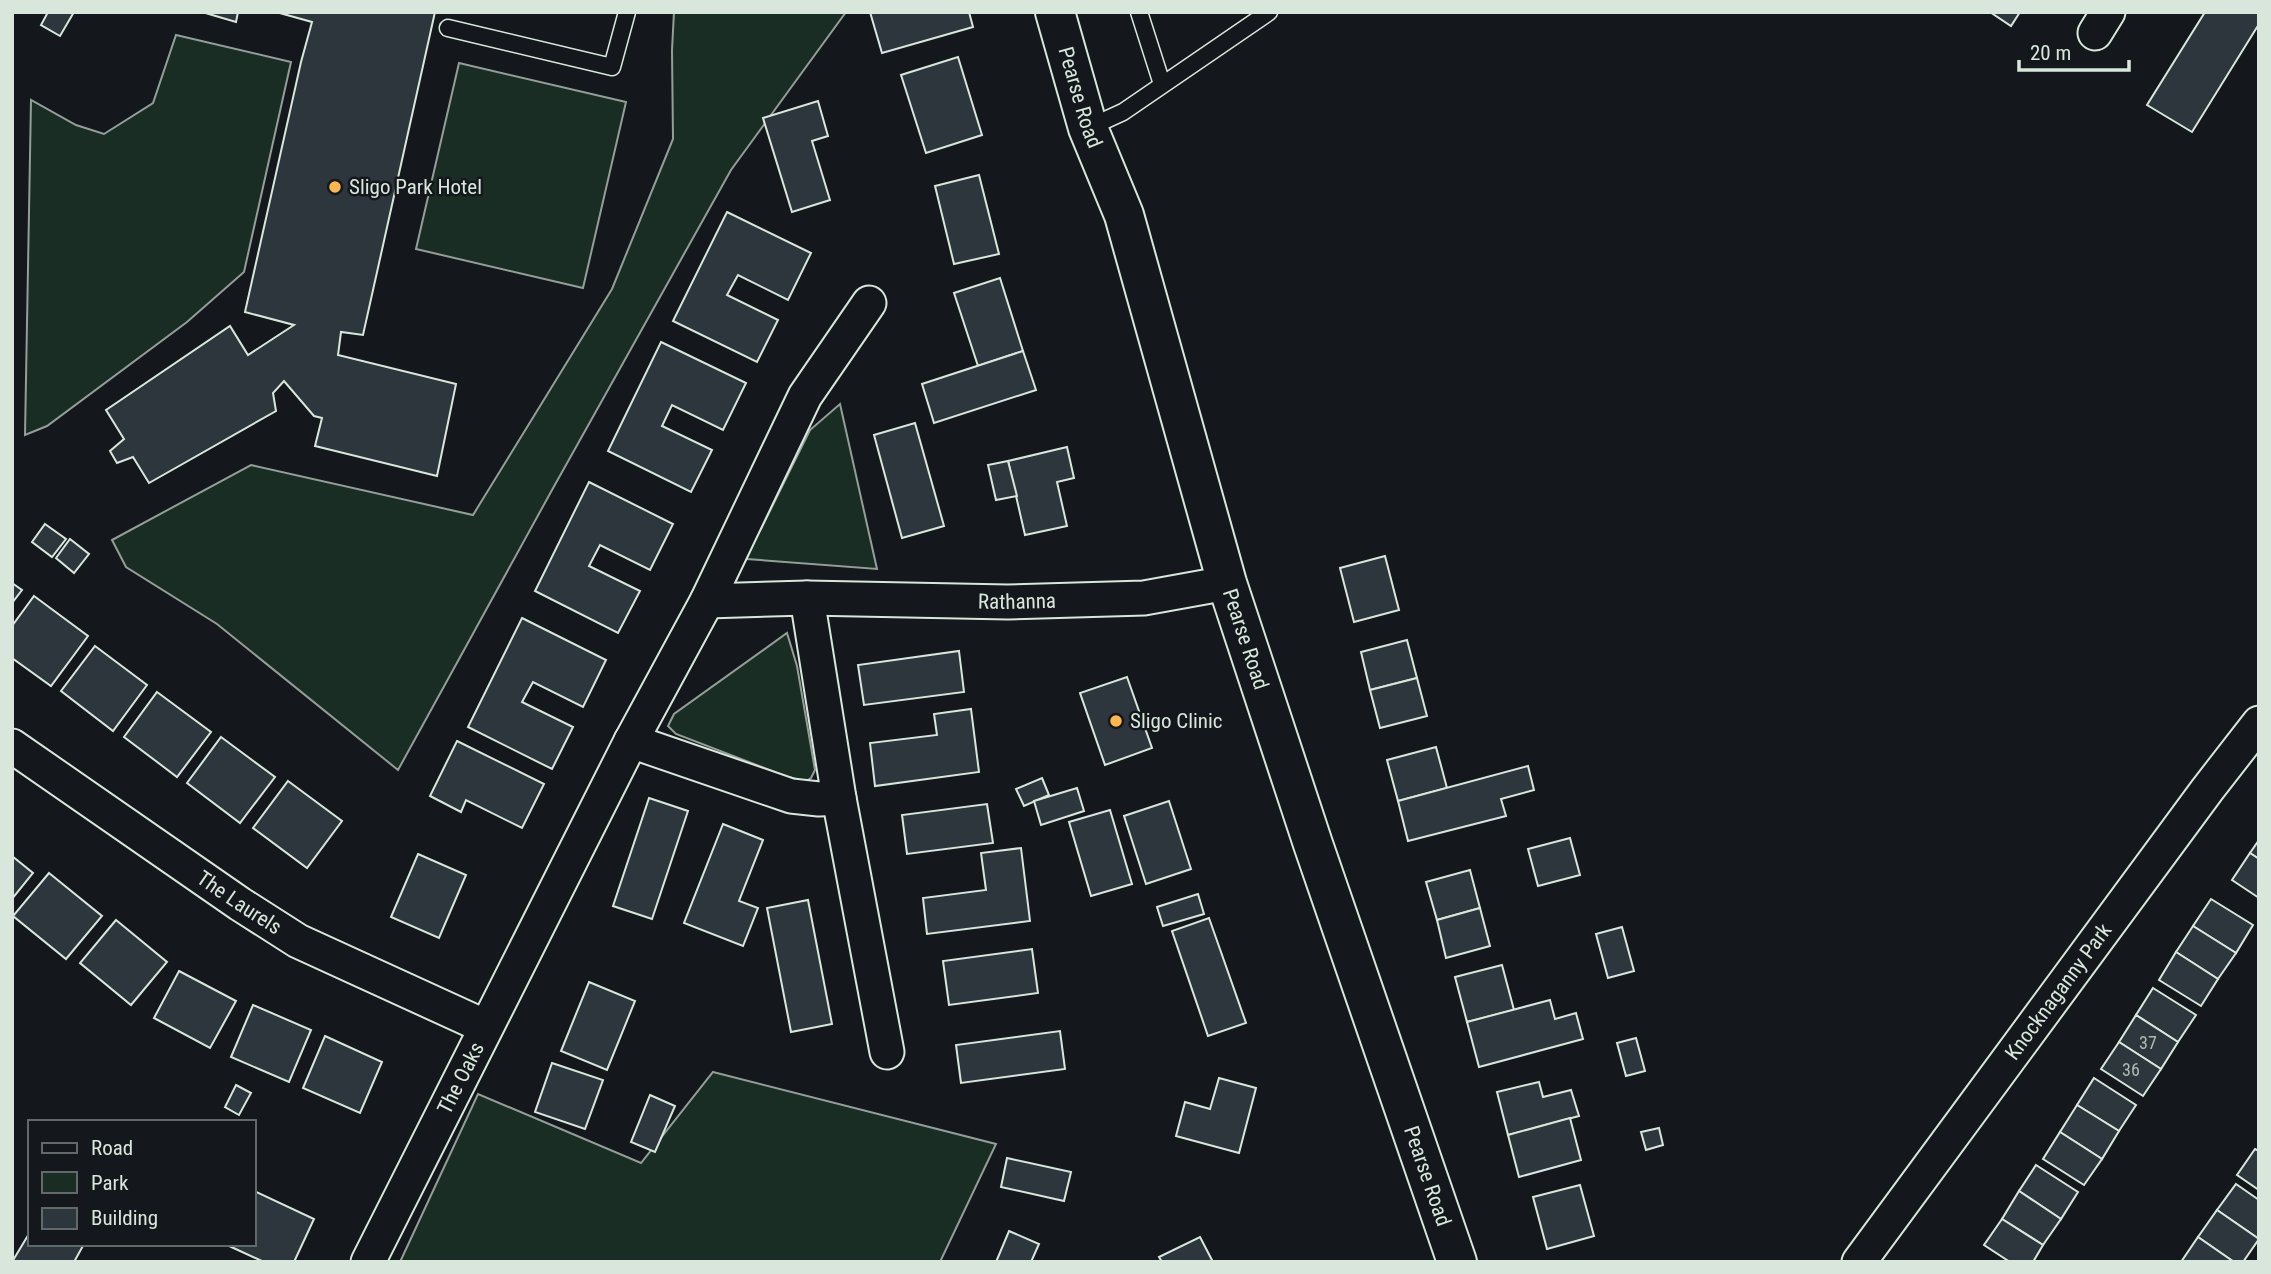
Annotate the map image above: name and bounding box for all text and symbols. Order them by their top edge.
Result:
scale bar [2019,28,2129,72]
text: 20 m [2030,41,2071,65]
street label: Pearse Road [1054,44,1107,152]
place label: Sligo Park Hotel [349,175,482,199]
marker: Sligo Park Hotel [327,179,343,195]
street label: Pearse Road [1218,586,1273,692]
street label: Rathanna [978,589,1056,614]
place label: Sligo Clinic [1130,709,1222,733]
marker: Sligo Clinic [1108,713,1124,729]
street label: The Laurels [192,866,286,939]
street label: Knocknaganny Park [2000,918,2117,1064]
house number: 37 [2139,1032,2157,1053]
street label: The Oaks [433,1038,489,1118]
house number: 36 [2122,1059,2140,1080]
legend [28,1120,256,1246]
street label: Pearse Road [1399,1123,1456,1229]
text: Road [91,1136,133,1160]
text: Park [91,1171,129,1195]
text: Building [91,1206,158,1230]

